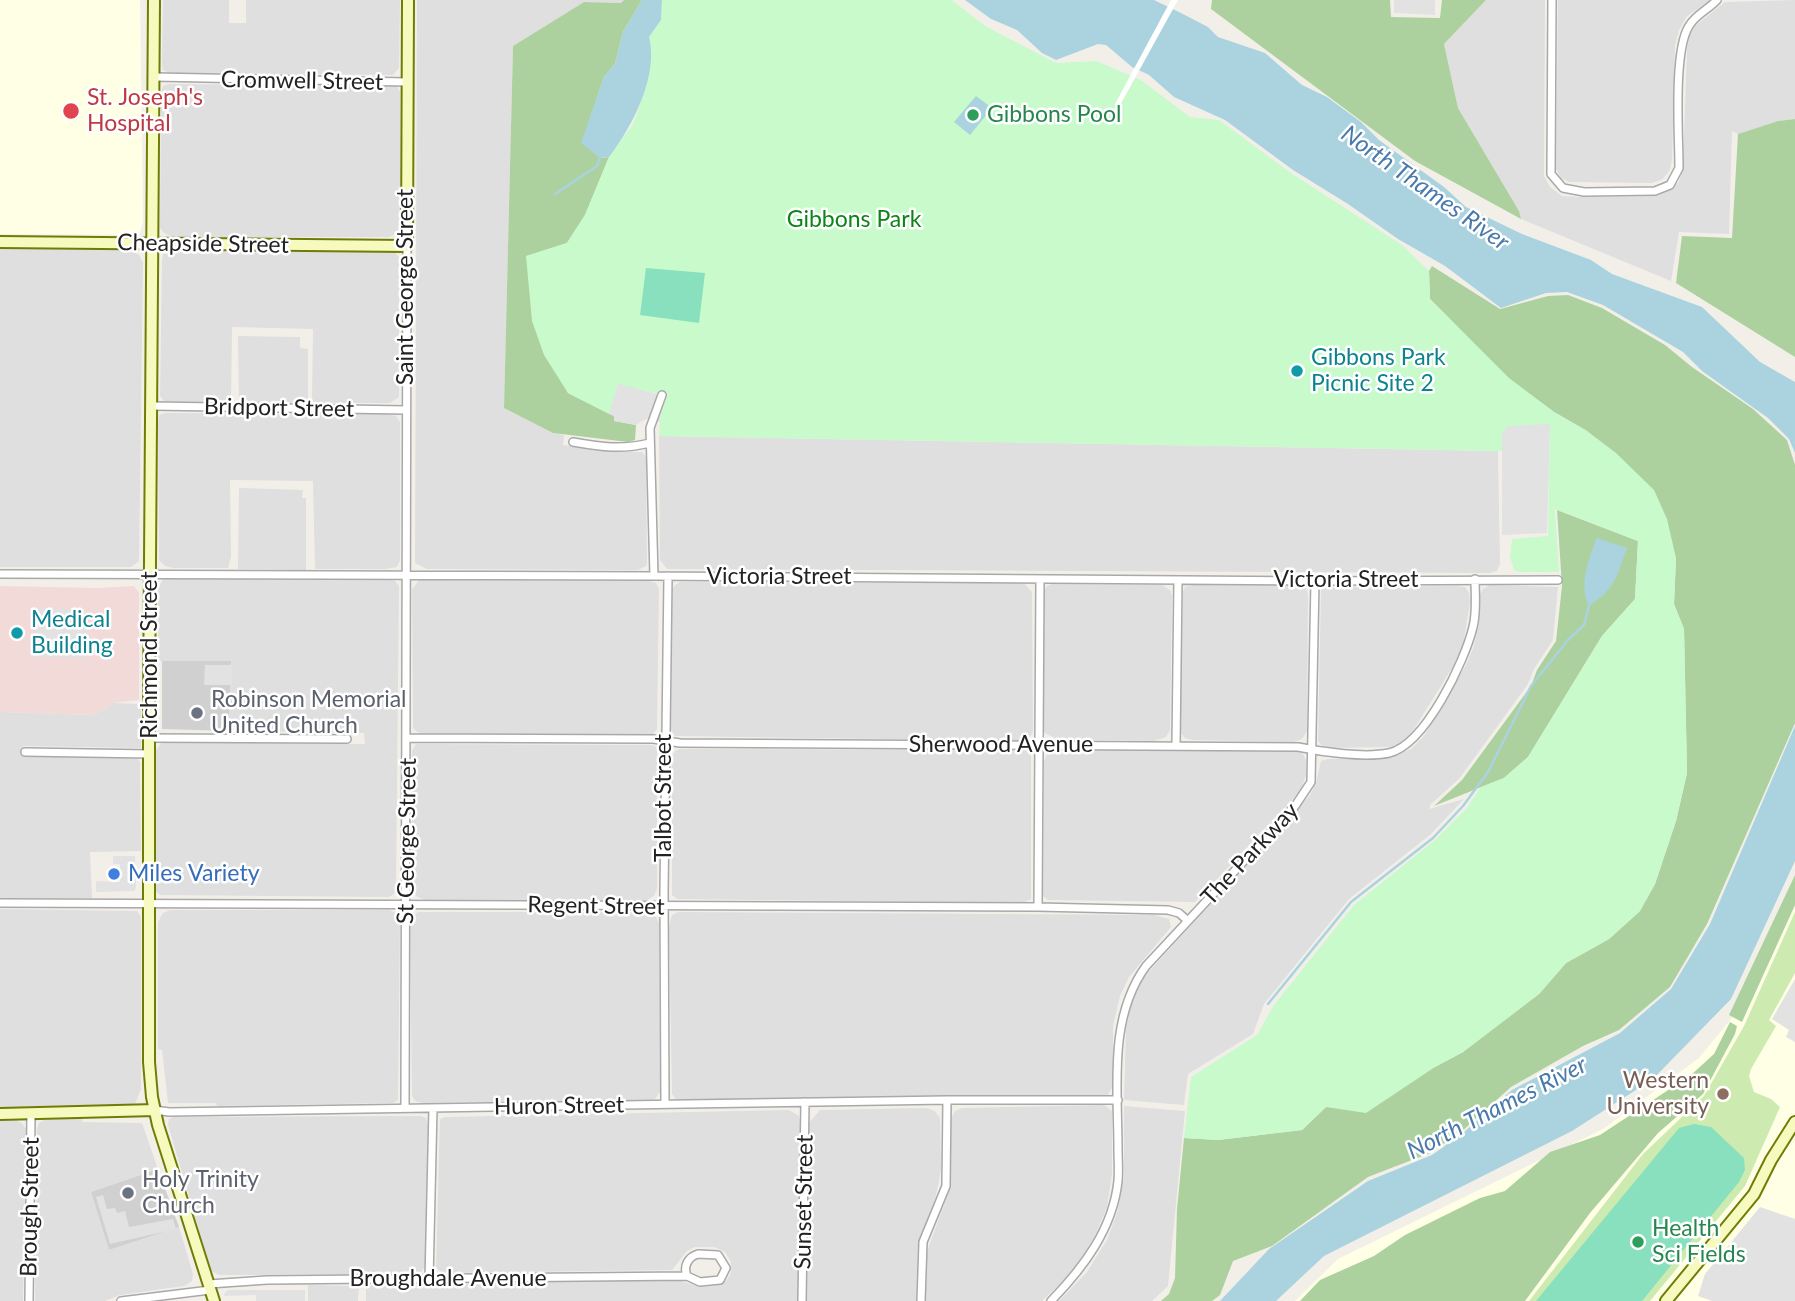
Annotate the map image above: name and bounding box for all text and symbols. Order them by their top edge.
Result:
street label: Cromwell Street [221,66,383,96]
place label: St. Joseph's Hospital [87,84,203,138]
marker: St. Joseph's Hospital [61,101,81,121]
place label: Gibbons Pool [987,101,1121,129]
marker: Gibbons Pool [965,107,981,123]
water label: North Thames River [1336,119,1514,257]
street label: Saint George Street [392,189,420,385]
park label: Gibbons Park [787,206,921,234]
street label: Cheapside Street [117,229,289,259]
place label: Gibbons Park Picnic Site 2 [1311,344,1446,398]
marker: Gibbons Park Picnic Site 2 [1289,363,1305,379]
street label: Bridport Street [204,393,354,423]
street label: Victoria Street [706,563,852,591]
street label: Victoria Street [1273,566,1419,594]
street label: Richmond Street [136,571,164,739]
place label: Medical Building [31,606,113,660]
marker: Medical Building [9,625,25,641]
place label: Robinson Memorial United Church [211,686,407,740]
marker: Robinson Memorial United Church [189,705,205,721]
street label: Sherwood Avenue [909,731,1093,759]
street label: Talbot Street [650,734,678,862]
street label: St George Street [392,758,422,924]
street label: The Parkway [1196,797,1304,911]
place label: Miles Variety [128,860,259,888]
marker: Miles Variety [106,866,122,882]
street label: Regent Street [527,891,665,921]
water label: North Thames River [1402,1050,1592,1166]
place label: Western University [1607,1067,1709,1121]
marker: Western University [1715,1086,1731,1102]
street label: Huron Street [494,1091,624,1121]
street label: Sunset Street [789,1134,819,1270]
street label: Brough Street [15,1137,45,1277]
place label: Holy Trinity Church [142,1166,259,1220]
marker: Holy Trinity Church [120,1185,136,1201]
place label: Health Sci Fields [1652,1215,1746,1269]
marker: Health Sci Fields [1630,1234,1646,1250]
street label: Broughdale Avenue [349,1265,547,1293]

